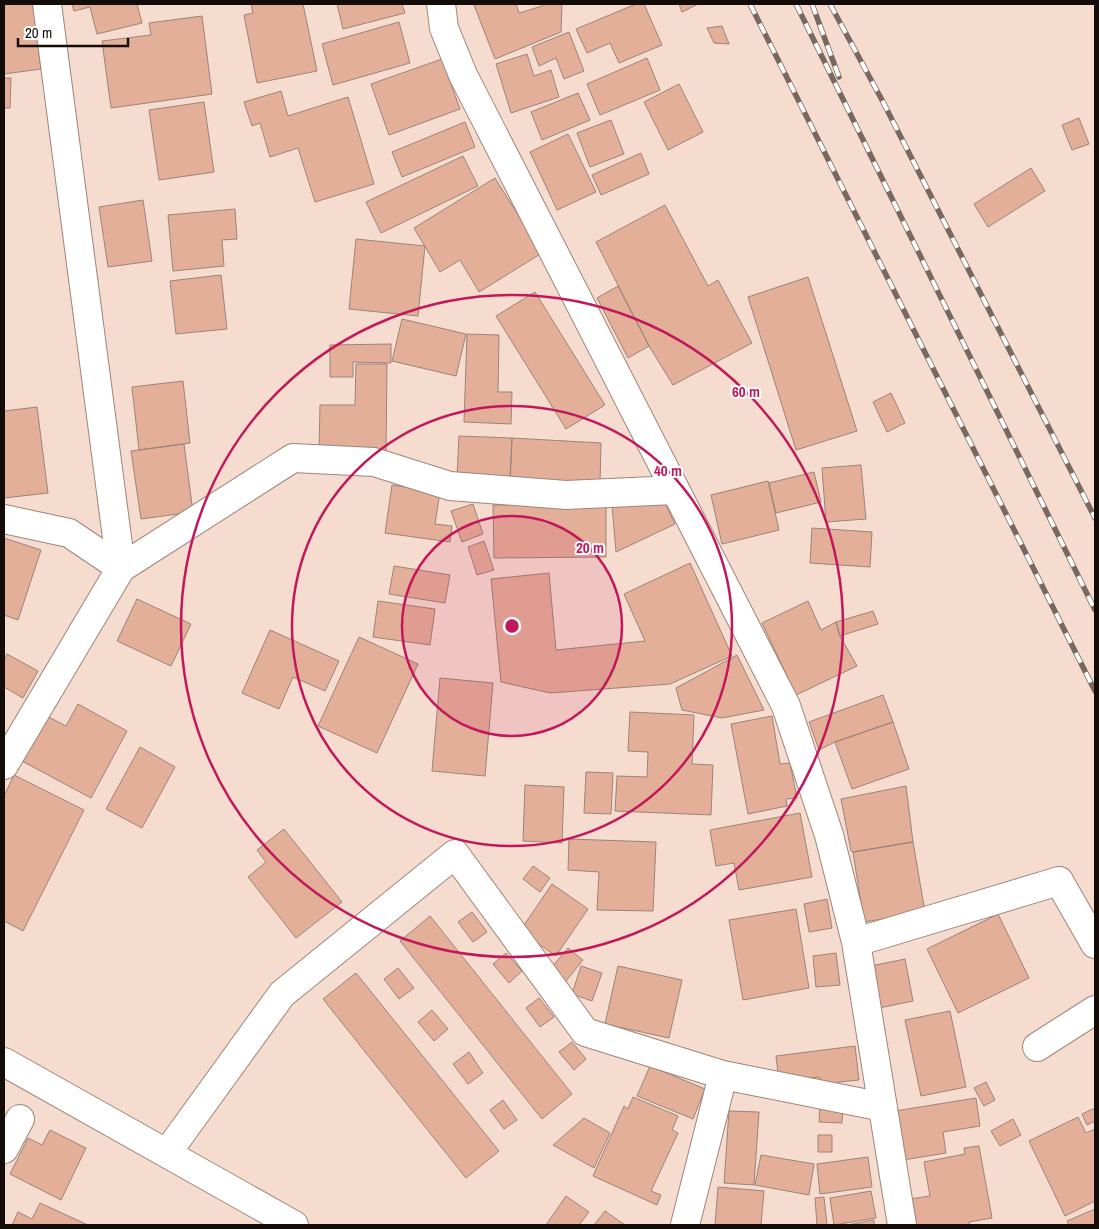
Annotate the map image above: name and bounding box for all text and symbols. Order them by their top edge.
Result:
scale bar [18,15,128,47]
text: 20 m [25,22,52,43]
text: 60 m [732,381,760,402]
text: 40 m [654,460,682,481]
text: 20 m [576,537,604,558]
centre of rings [503,617,521,635]

